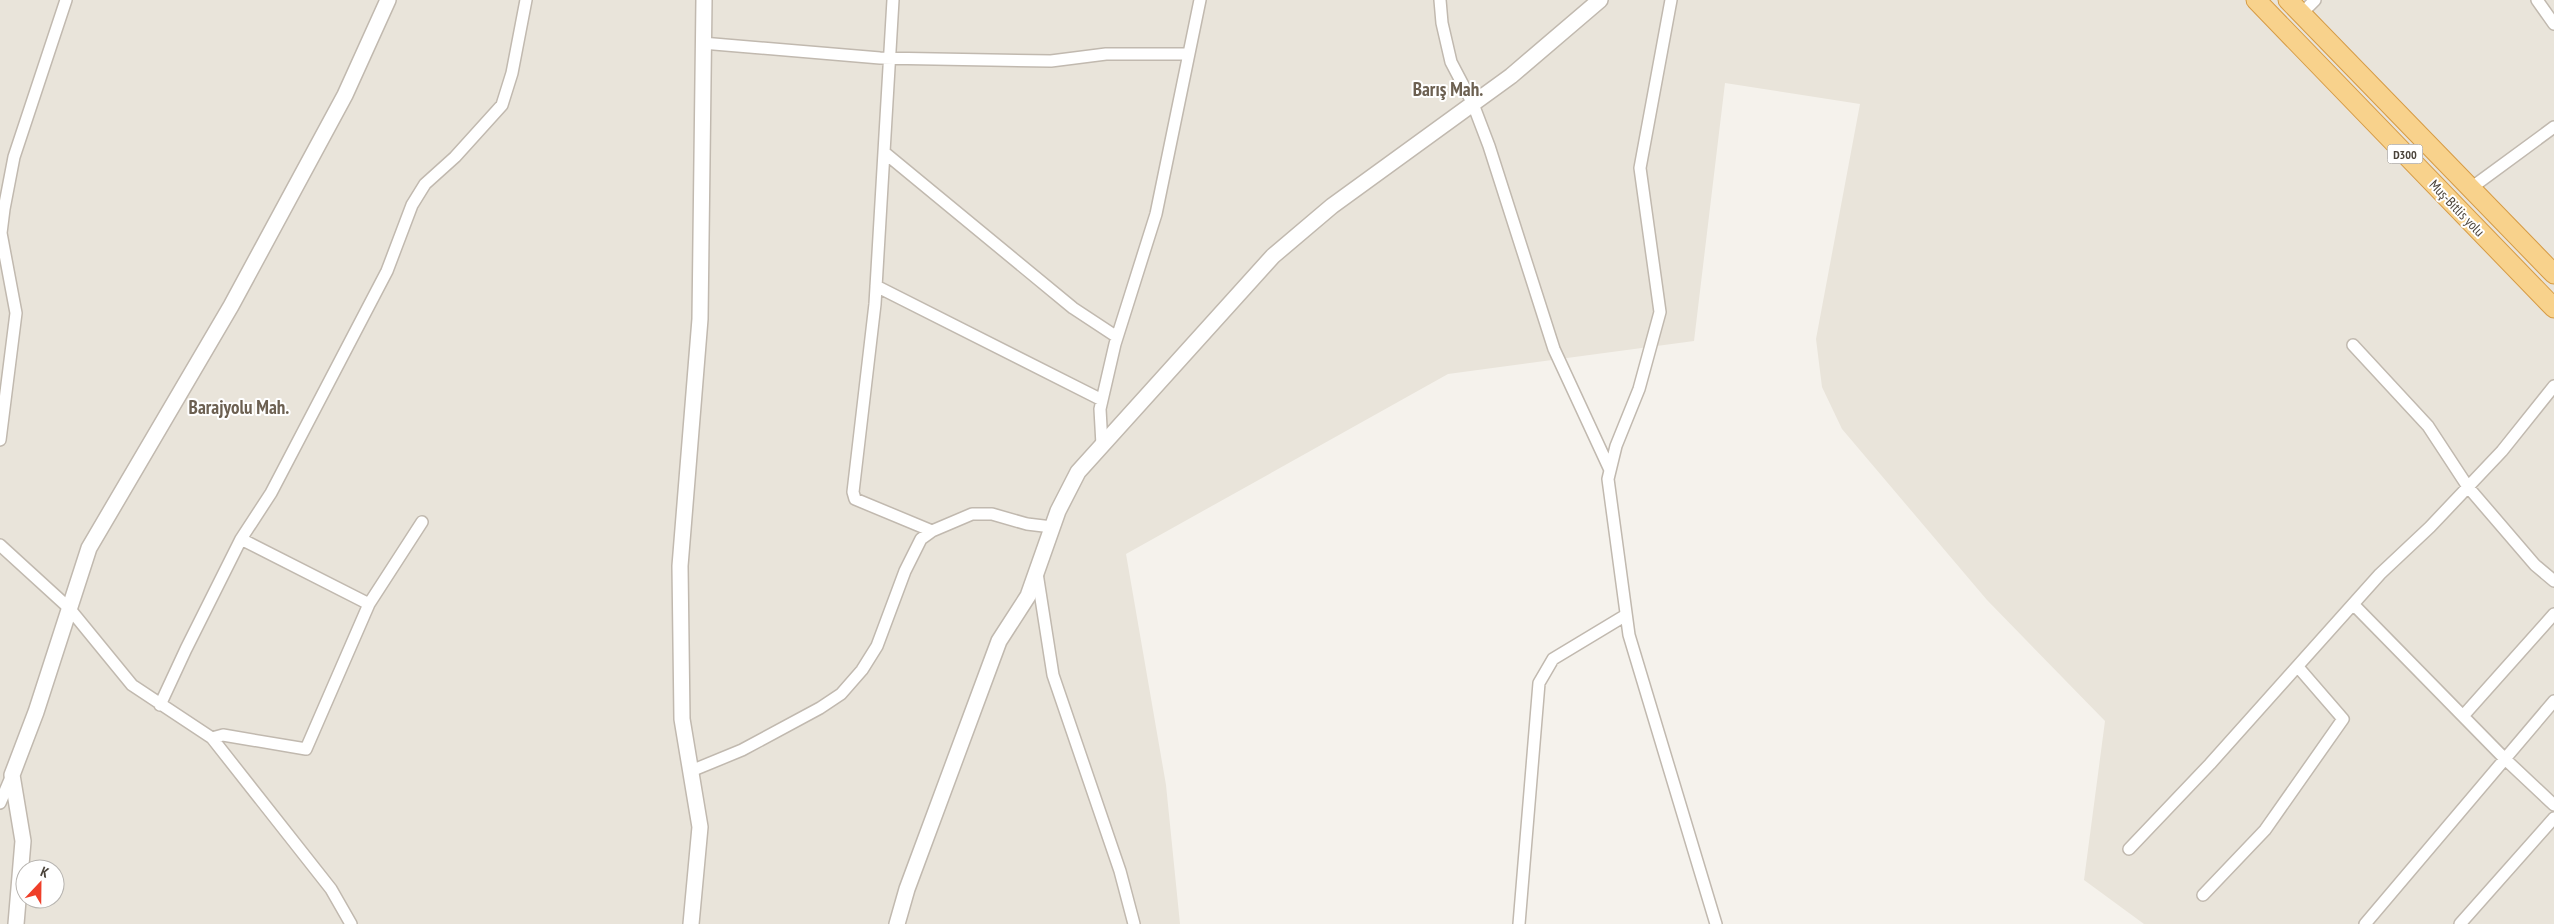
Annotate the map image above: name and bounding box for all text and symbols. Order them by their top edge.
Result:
district label: Barış Mah. [1413,77,1483,101]
road number: D300 [2388,144,2422,164]
street label: Muş-Bitlis yolu [2426,176,2488,240]
district label: Barajyolu Mah. [189,395,289,419]
north arrow [15,859,65,909]
text: K [38,862,52,882]

